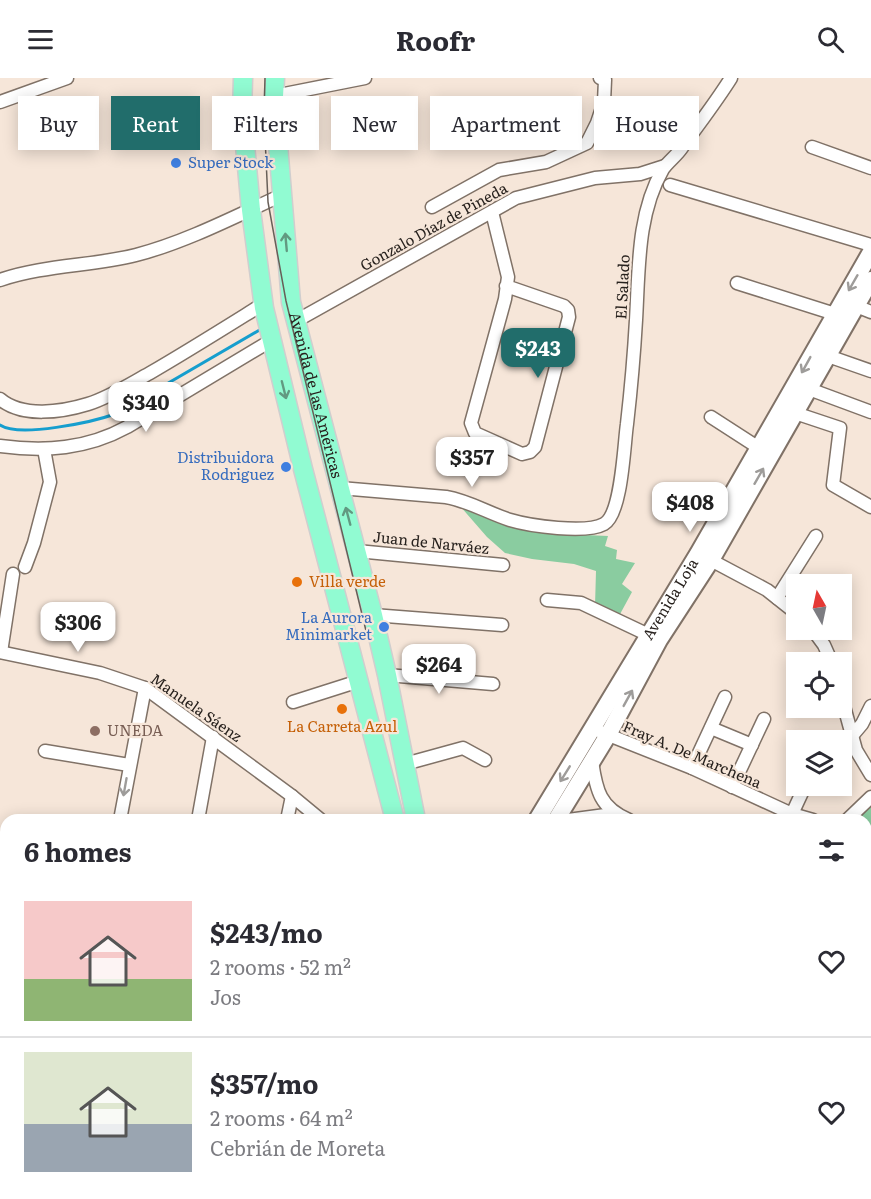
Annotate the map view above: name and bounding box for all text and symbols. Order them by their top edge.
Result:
text: Roofr [396,19,475,59]
icon: menu [24,23,57,56]
icon: search [814,23,847,56]
chip: Buy [18,96,99,150]
chip: Rent [111,96,200,150]
chip: Filters [212,96,319,150]
chip: New [331,96,418,150]
chip: Apartment [430,96,582,150]
chip: House [594,96,699,150]
place label: Super Stock [188,150,274,173]
marker: Super Stock [169,156,183,170]
street label: Gonzalo Díaz de Pineda [355,175,512,276]
one-way arrow [280,233,291,253]
street label: El Salado [608,254,635,320]
one-way arrow [847,274,859,291]
street label: Avenida de las Américas [284,309,350,481]
pin: $243 [502,328,574,379]
text: $243 [515,332,561,362]
one-way arrow [800,356,812,373]
one-way arrow [278,380,290,399]
pin: $340 [110,382,182,433]
text: $340 [122,386,170,416]
pin: $357 [436,437,508,488]
text: $357 [450,441,494,471]
place label: Distribuidora Rodriguez [177,445,275,485]
marker: Distribuidora Rodriguez [279,460,293,474]
one-way arrow [753,468,765,485]
pin: $408 [654,482,726,533]
text: $408 [666,486,714,516]
one-way arrow [342,507,353,526]
street label: Juan de Narváez [372,524,490,559]
street label: Avenida Loja [636,552,703,644]
place label: Villa verde [309,569,386,592]
north arrow [786,574,852,640]
map controls [786,574,852,796]
marker: Villa verde [290,575,304,589]
pin: $306 [42,602,114,653]
place label: La Aurora Minimarket [285,605,373,645]
text: $306 [54,606,102,636]
marker: La Aurora Minimarket [377,620,391,634]
pin: $264 [403,644,475,695]
text: $264 [416,648,462,678]
button: locate [786,652,852,718]
street label: Manuela Sáenz [146,667,247,747]
one-way arrow [622,690,634,707]
marker: La Carreta Azul [335,702,349,716]
place label: La Carreta Azul [287,714,397,737]
street label: Fray A. De Marchena [620,714,766,794]
place label: UNEDA [107,718,163,741]
marker: UNEDA [88,724,102,738]
button: layers [786,730,852,796]
one-way arrow [559,766,572,783]
one-way arrow [120,777,131,796]
text: 6 homes [24,831,131,870]
icon: filters [815,834,848,867]
text: $243/mo [210,912,323,951]
icon: home [72,925,144,997]
icon: heart [815,945,848,978]
text: 2 rooms · 52 m² [210,951,351,981]
text: Jos [210,981,241,1011]
text: $357/mo [210,1063,318,1102]
icon: home [72,1076,144,1148]
icon: heart [815,1096,848,1129]
text: 2 rooms · 64 m² [210,1102,353,1132]
text: Cebrián de Moreta [210,1132,385,1162]

